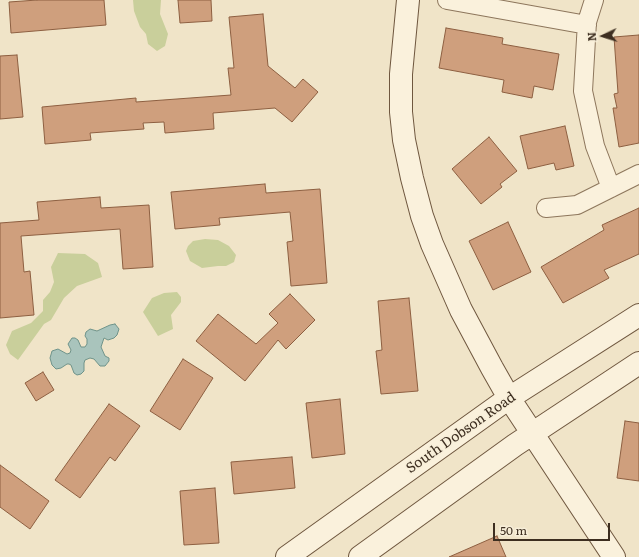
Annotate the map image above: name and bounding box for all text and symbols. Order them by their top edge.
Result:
north arrow [583,16,623,56]
text: N [583,32,599,42]
street label: South Dobson Road [403,389,519,477]
scale bar [495,515,612,541]
text: 50 m [500,521,527,539]

